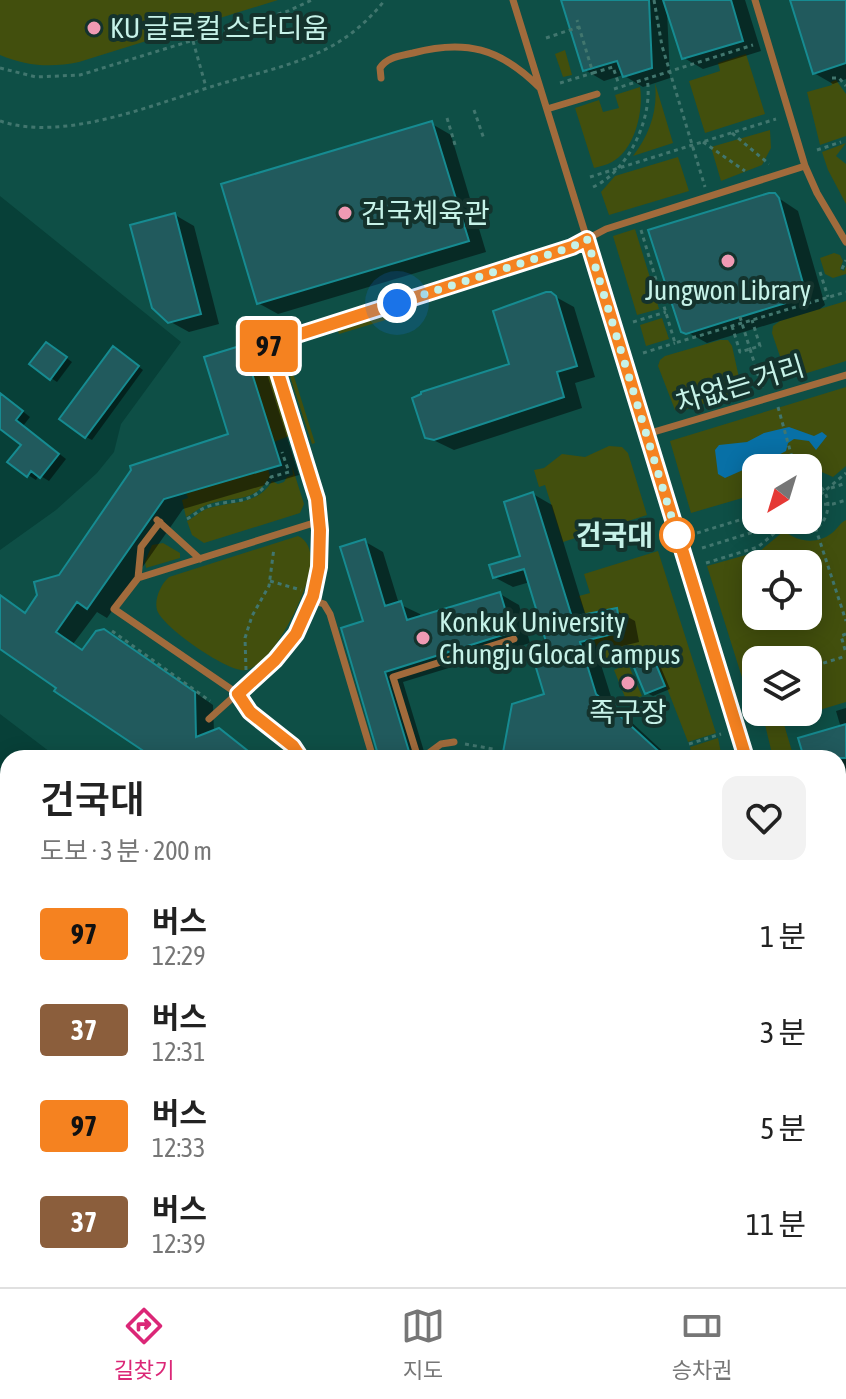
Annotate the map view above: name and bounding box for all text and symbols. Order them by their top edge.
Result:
place label: KU 글로컬 스타디움 [110,12,328,44]
marker: KU 글로컬 스타디움 [85,19,103,37]
place label: 건국체육관 [361,197,490,229]
marker: 건국체육관 [336,204,354,222]
marker: Jungwon Library [719,252,737,270]
place label: Jungwon Library [645,274,811,306]
your location [377,283,417,323]
line badge: 97 [233,320,305,372]
text: 97 [256,330,282,362]
street label: 차없는 거리 [672,349,808,419]
north arrow [742,454,822,534]
map controls [742,454,822,726]
marker: 건국대 [660,518,694,552]
place label: 건국대 [576,519,653,551]
button: locate [742,550,822,630]
place label: Konkuk University Chungju Glocal Campus [439,606,680,670]
marker: Konkuk University Chungju Glocal Campus [414,629,432,647]
button: layers [742,646,822,726]
marker: 족구장 [619,674,637,692]
place label: 족구장 [589,696,667,728]
button: heart [722,776,806,860]
text: 건국대 [40,778,145,821]
text: 도보 · 3 분 · 200 m [40,836,212,866]
text: 버스 [152,904,207,938]
text: 97 [71,918,97,950]
text: 1 분 [760,919,806,953]
text: 12:29 [152,941,206,971]
text: 버스 [152,1000,207,1034]
text: 37 [71,1014,97,1046]
text: 3 분 [760,1015,806,1049]
text: 12:31 [152,1037,206,1067]
text: 버스 [152,1096,207,1130]
text: 97 [71,1110,97,1142]
text: 5 분 [760,1111,806,1145]
text: 12:33 [152,1133,206,1163]
text: 버스 [152,1192,207,1226]
text: 37 [71,1206,97,1238]
text: 11 분 [746,1207,806,1241]
text: 12:39 [152,1229,206,1259]
tab: 길찾기 [113,1304,174,1384]
tab: 지도 [401,1304,445,1384]
tab: 승차권 [672,1304,733,1384]

